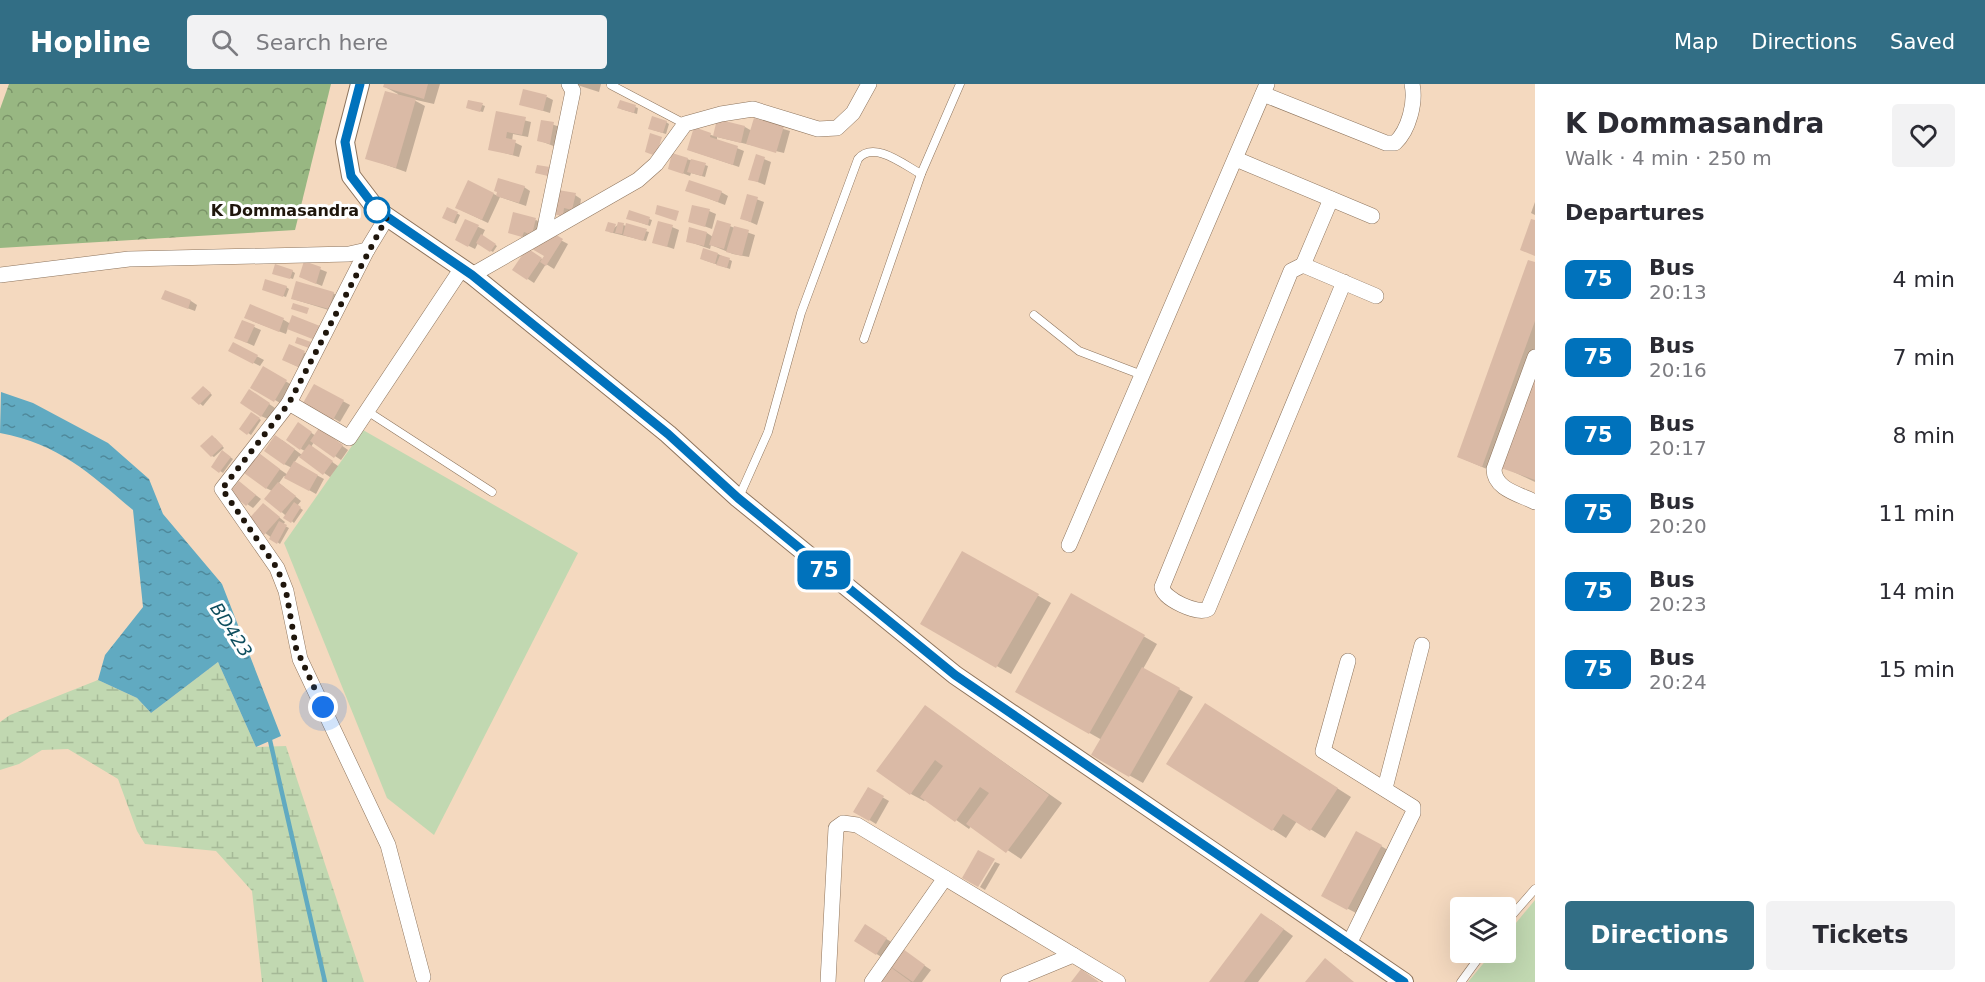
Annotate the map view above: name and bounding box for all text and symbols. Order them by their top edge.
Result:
search box [187,15,607,69]
text: Hopline [30,26,151,59]
icon: search [208,26,241,59]
text: Search here [256,30,388,55]
text: Map [1674,30,1718,54]
text: Directions [1751,30,1857,54]
text: Saved [1890,30,1955,54]
button: heart [1892,104,1955,167]
text: K Dommasandra [1565,107,1824,140]
text: Walk · 4 min · 250 m [1565,146,1772,170]
marker: K Dommasandra [364,197,390,223]
text: Departures [1565,200,1705,225]
place label: K Dommasandra [211,201,359,220]
text: Bus [1649,255,1695,280]
text: 75 [1583,267,1613,291]
text: 4 min [1893,267,1955,292]
text: 20:13 [1649,280,1707,304]
text: Bus [1649,333,1695,358]
text: 75 [1583,345,1613,369]
text: 7 min [1893,345,1955,370]
text: 20:16 [1649,358,1707,382]
text: Bus [1649,411,1695,436]
text: 75 [1583,423,1613,447]
text: 8 min [1893,423,1955,448]
text: 20:17 [1649,436,1707,460]
text: Bus [1649,489,1695,514]
text: 75 [1583,501,1613,525]
text: 11 min [1879,501,1955,526]
text: 20:20 [1649,514,1707,538]
line badge: 75 [797,550,851,590]
text: 75 [809,558,839,582]
text: Bus [1649,567,1695,592]
text: 75 [1583,579,1613,603]
text: 14 min [1879,579,1955,604]
text: 20:23 [1649,592,1707,616]
water label: BD423 [206,599,257,661]
text: Bus [1649,645,1695,670]
text: 75 [1583,657,1613,681]
text: 15 min [1879,657,1955,682]
text: 20:24 [1649,670,1707,694]
your location [308,692,338,722]
map controls [1450,897,1516,963]
button: layers [1450,897,1516,963]
button: Directions [1565,901,1754,970]
button: Tickets [1766,901,1955,970]

